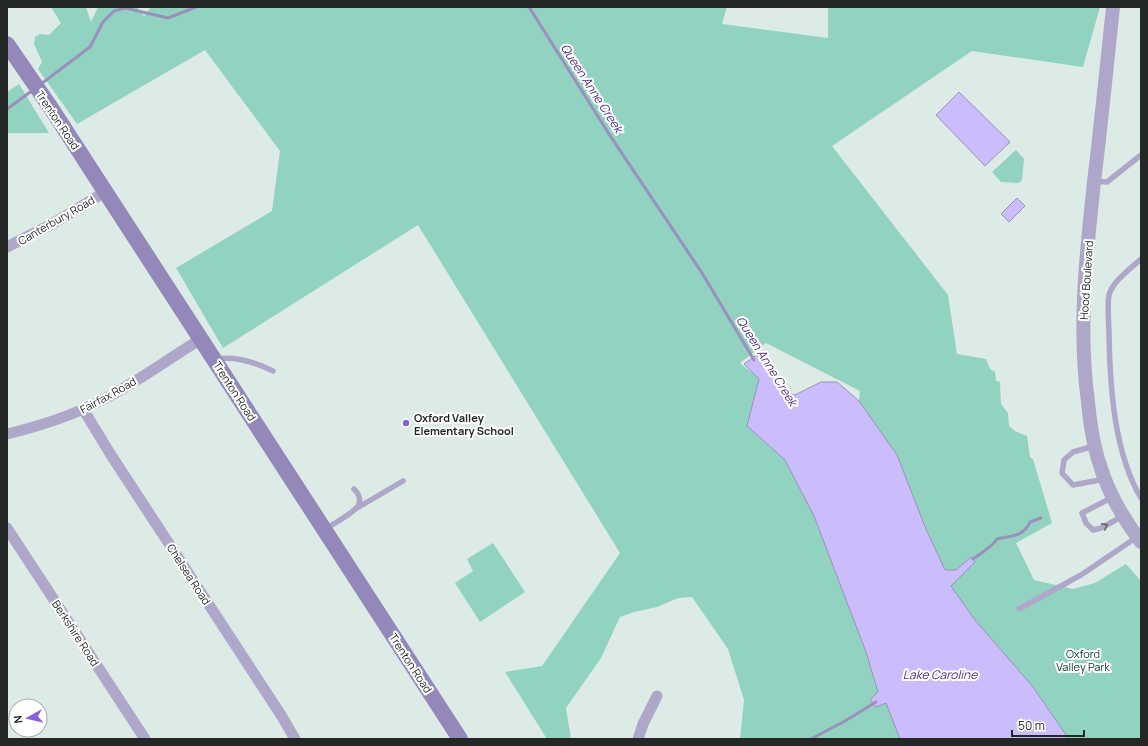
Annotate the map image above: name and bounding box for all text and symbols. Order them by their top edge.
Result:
water label: Queen Anne Creek [557,40,628,138]
street label: Trenton Road [33,88,83,152]
street label: Canterbury Road [15,192,97,248]
street label: Hood Boulevard [1076,240,1096,320]
water label: Queen Anne Creek [732,313,803,411]
street label: Trenton Road [210,358,260,424]
street label: Fairfax Road [77,373,139,417]
place label: Oxford Valley Elementary School [414,410,514,438]
marker: Oxford Valley Elementary School [401,418,411,428]
one-way arrow [1100,523,1108,531]
street label: Chelsea Road [164,541,214,607]
street label: Berkshire Road [49,597,103,669]
street label: Trenton Road [386,630,436,696]
park label: Oxford Valley Park [1056,646,1110,674]
water label: Lake Caroline [903,666,978,683]
north arrow [8,698,48,738]
scale bar [1012,712,1084,738]
text: N [10,714,26,724]
text: 50 m [1018,717,1045,734]

